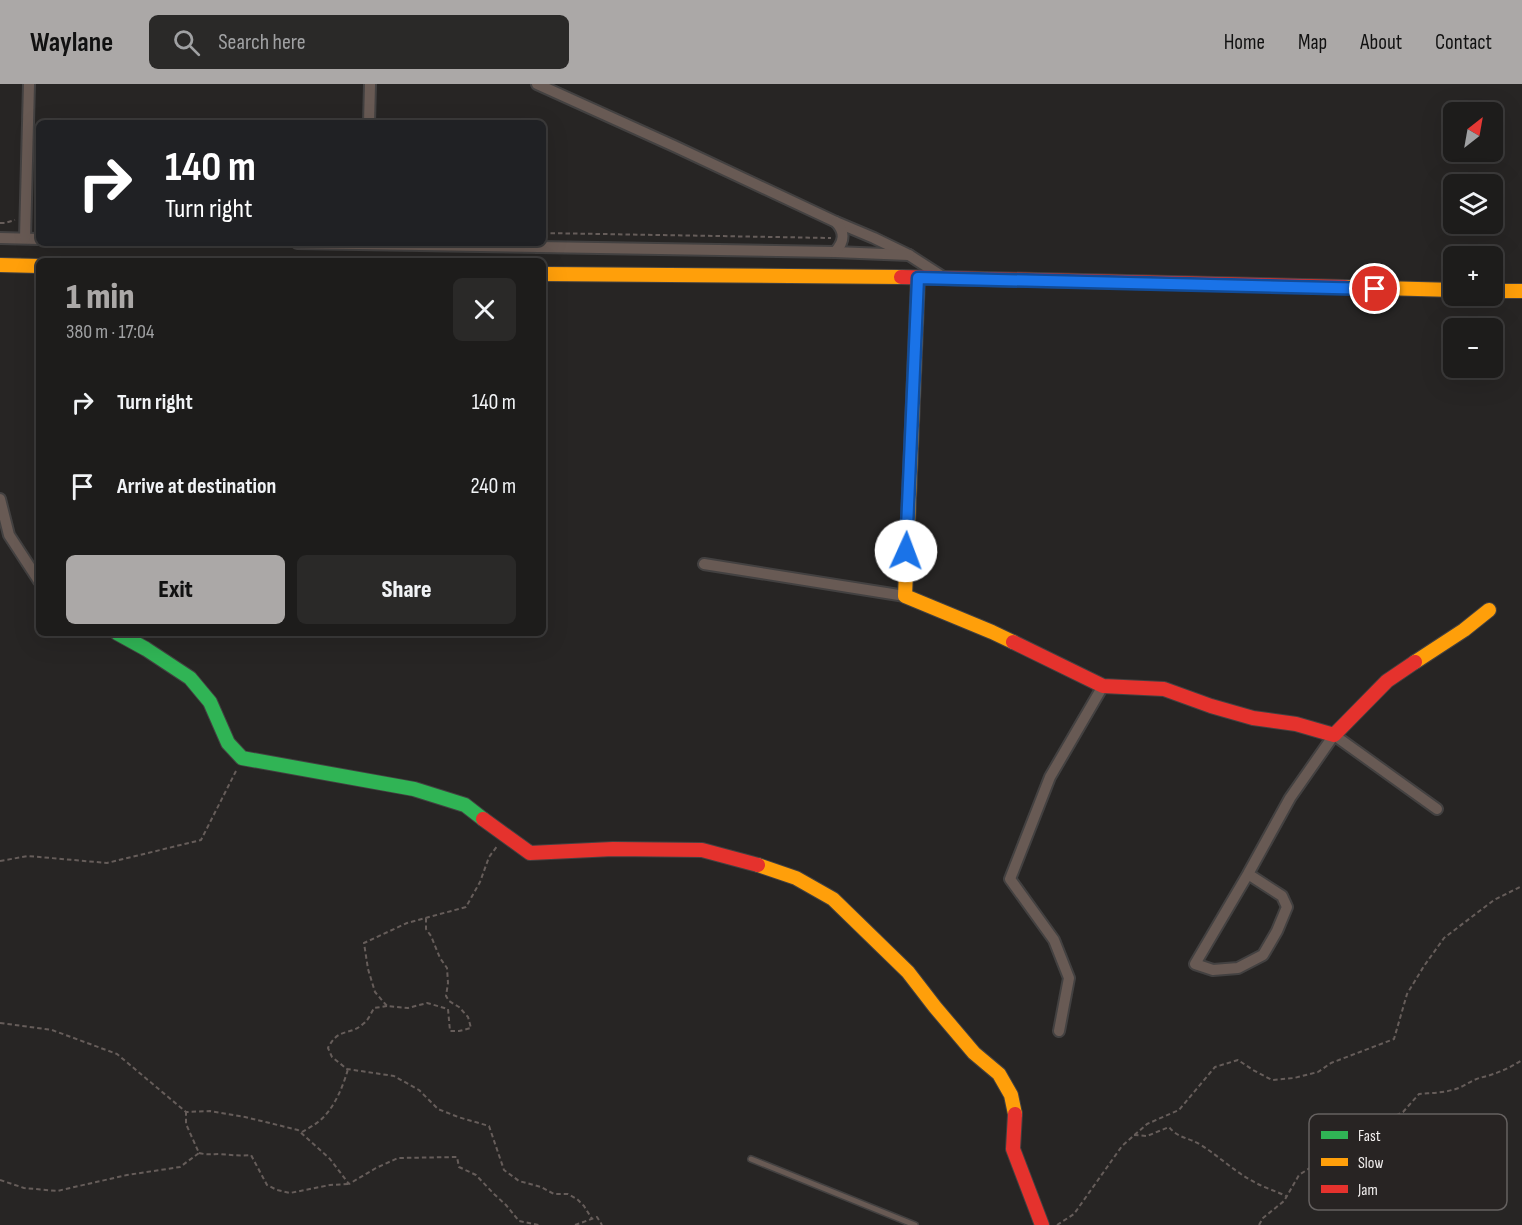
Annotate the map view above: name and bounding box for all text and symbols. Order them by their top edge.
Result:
search box [149,15,569,69]
text: Waylane [30,26,113,59]
icon: search [170,26,203,59]
text: Search here [218,29,306,56]
text: Home [1224,30,1265,55]
text: Map [1298,30,1327,55]
text: About [1360,30,1402,55]
text: Contact [1435,30,1492,55]
north arrow [1443,102,1503,162]
map controls [1443,102,1503,378]
text: 140 m [165,142,256,193]
icon: right [66,144,144,222]
button: layers [1443,174,1503,234]
text: Turn right [165,193,252,225]
button: + [1443,246,1503,306]
pin [1349,263,1400,314]
icon: arrive [1358,272,1391,305]
text: 1 min [66,276,134,319]
button: close [453,278,516,341]
button: − [1443,318,1503,378]
text: 380 m · 17:04 [66,320,154,344]
icon: right [66,386,99,419]
text: Turn right [117,389,193,416]
text: 140 m [472,389,516,416]
icon: arrive [66,470,99,503]
text: Arrive at destination [117,473,276,500]
text: 240 m [470,473,516,500]
position arrow [874,519,938,583]
button: Exit [66,555,285,624]
button: Share [297,555,516,624]
legend [1309,1114,1507,1210]
text: Fast [1358,1127,1381,1146]
text: Slow [1358,1154,1383,1173]
text: Jam [1357,1181,1378,1200]

